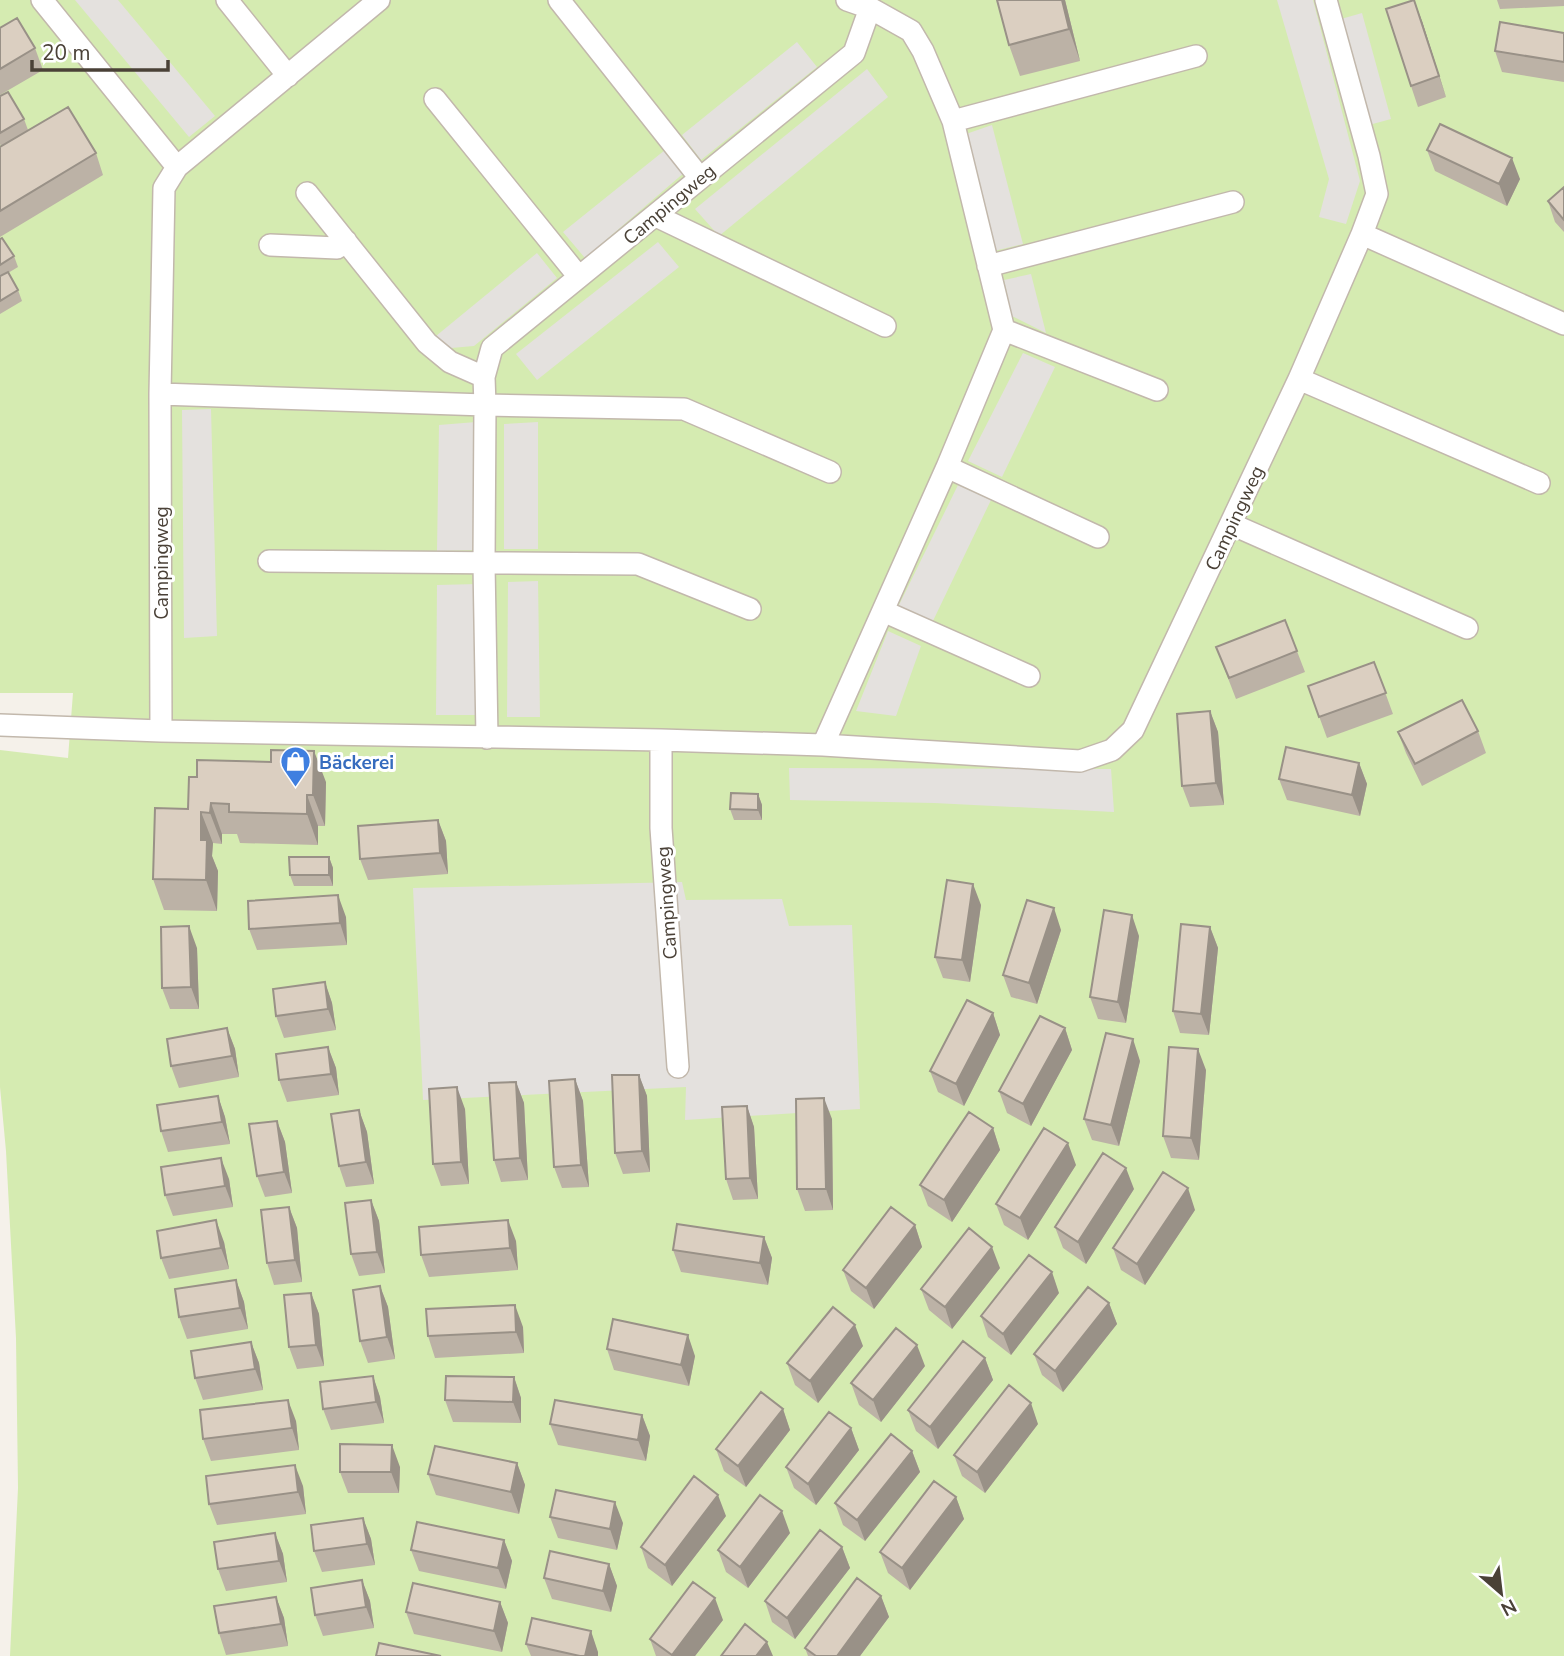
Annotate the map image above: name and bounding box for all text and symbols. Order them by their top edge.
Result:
scale bar [32,28,168,72]
text: 20 m [42,39,91,67]
street label: Campingweg [618,158,721,251]
street label: Campingweg [1199,462,1271,575]
street label: Campingweg [149,506,175,620]
shop icon: Bäckerei [279,745,313,789]
place label: Bäckerei [319,750,394,776]
street label: Campingweg [650,846,684,960]
north arrow [1466,1558,1536,1628]
text: N [1496,1592,1521,1622]

